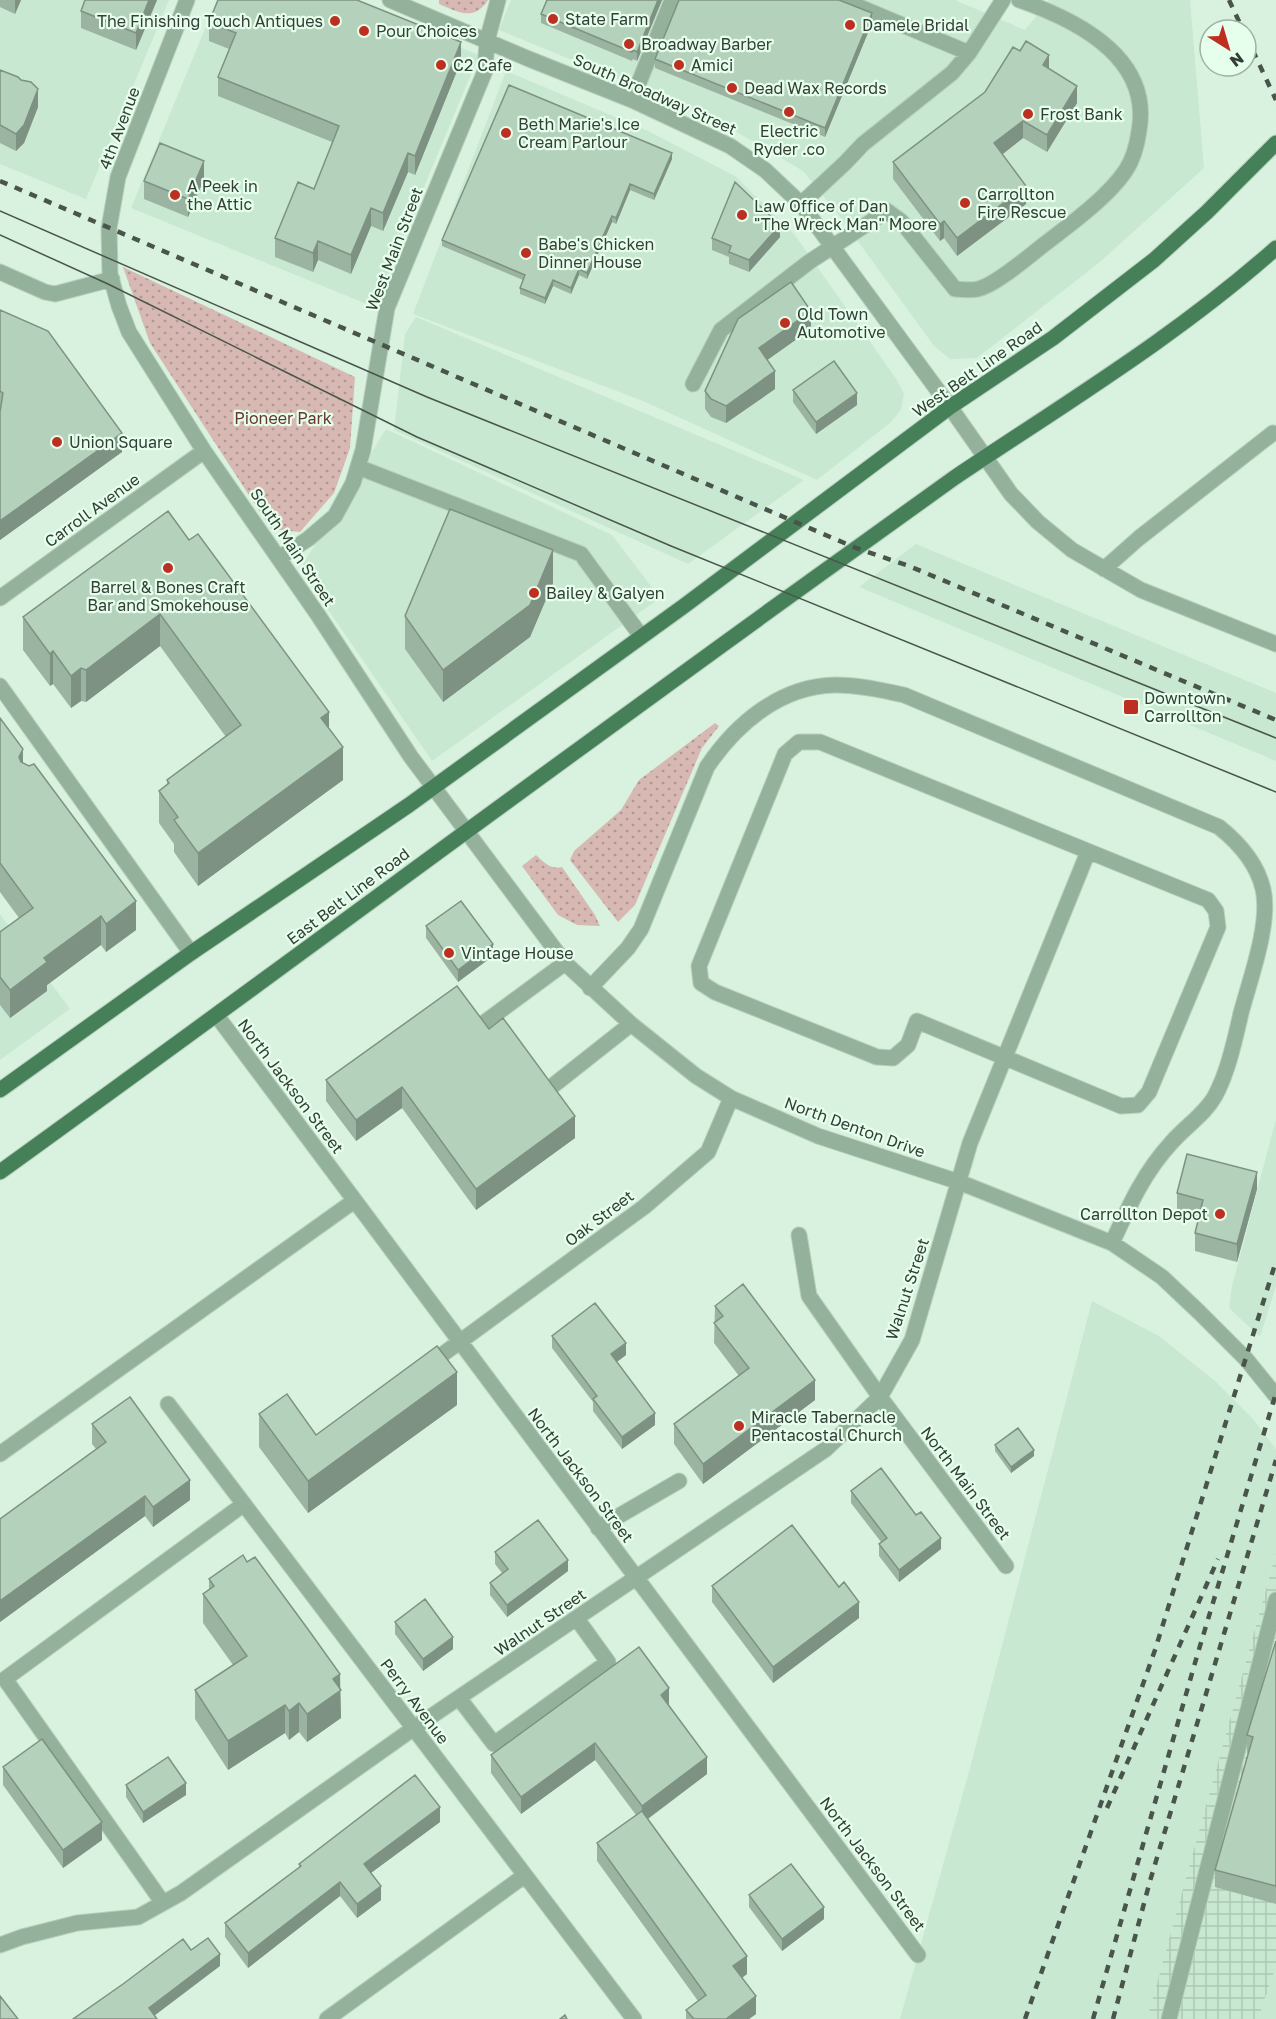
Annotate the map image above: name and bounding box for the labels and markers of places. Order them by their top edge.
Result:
place label: State Farm [565,9,649,29]
place label: The Finishing Touch Antiques [97,11,323,31]
marker: State Farm [546,12,560,26]
marker: The Finishing Touch Antiques [328,14,342,28]
place label: Damele Bridal [862,15,969,35]
marker: Damele Bridal [843,18,857,32]
place label: Pour Choices [376,21,477,41]
marker: Pour Choices [357,24,371,38]
place label: Broadway Barber [641,34,772,54]
marker: Broadway Barber [622,37,636,51]
place label: C2 Cafe [453,55,512,75]
place label: Amici [691,55,733,75]
marker: C2 Cafe [434,58,448,72]
marker: Amici [672,58,686,72]
place label: Dead Wax Records [744,78,887,98]
marker: Dead Wax Records [725,81,739,95]
place label: Frost Bank [1040,104,1123,124]
marker: Electric Ryder .co [782,105,796,119]
marker: Frost Bank [1021,107,1035,121]
place label: Beth Marie's Ice Cream Parlour [518,114,640,152]
place label: Electric Ryder .co [753,121,825,159]
marker: Beth Marie's Ice Cream Parlour [499,126,513,140]
place label: A Peek in the Attic [187,176,258,214]
place label: Carrollton Fire Rescue [977,184,1066,222]
marker: A Peek in the Attic [168,188,182,202]
place label: Law Office of Dan "The Wreck Man" Moore [754,196,937,234]
marker: Carrollton Fire Rescue [958,196,972,210]
marker: Law Office of Dan "The Wreck Man" Moore [735,208,749,222]
place label: Babe's Chicken Dinner House [538,234,654,272]
marker: Babe's Chicken Dinner House [519,246,533,260]
place label: Old Town Automotive [797,304,885,342]
marker: Old Town Automotive [778,316,792,330]
place label: Union Square [69,432,172,452]
marker: Union Square [50,435,64,449]
marker: Barrel & Bones Craft Bar and Smokehouse [161,561,175,575]
place label: Barrel & Bones Craft Bar and Smokehouse [87,577,249,615]
place label: Bailey & Galyen [546,583,665,603]
marker: Bailey & Galyen [527,586,541,600]
place label: Downtown Carrollton [1144,688,1226,726]
marker: Downtown Carrollton [1122,698,1140,716]
place label: Vintage House [461,943,573,963]
marker: Vintage House [442,946,456,960]
place label: Carrollton Depot [1080,1204,1208,1224]
marker: Carrollton Depot [1213,1207,1227,1221]
place label: Miracle Tabernacle Pentacostal Church [751,1407,902,1445]
marker: Miracle Tabernacle Pentacostal Church [732,1419,746,1433]

